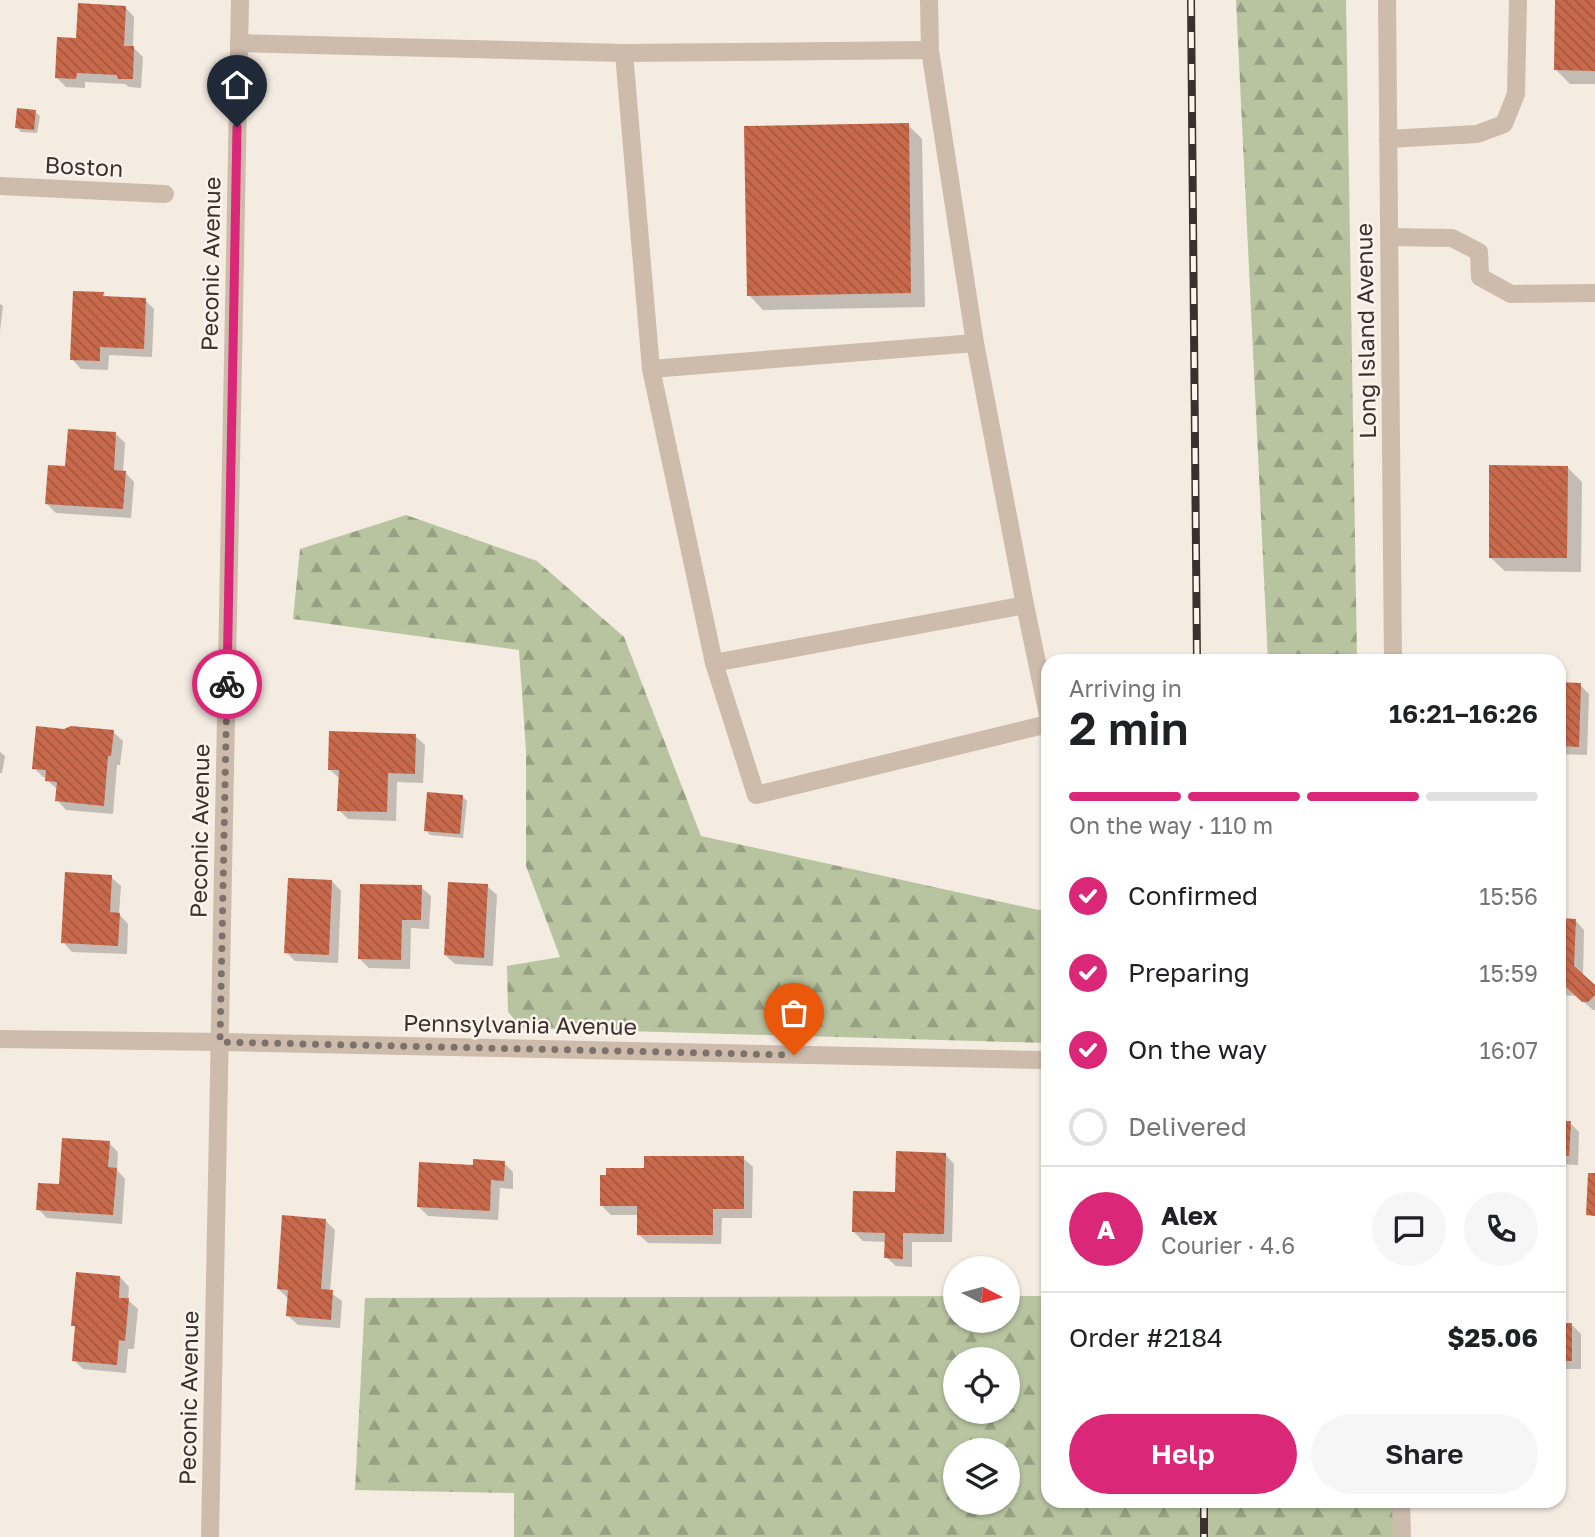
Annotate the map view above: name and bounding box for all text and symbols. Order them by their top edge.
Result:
pin [207,55,267,127]
icon: home [218,66,256,104]
street label: Boston [44,150,124,182]
street label: Peconic Avenue [194,177,226,351]
street label: Long Island Avenue [1349,223,1381,439]
courier [192,649,262,719]
icon: bike [208,665,246,703]
text: Arriving in [1069,674,1182,702]
text: 16:21–16:26 [1389,698,1538,729]
text: 2 min [1069,700,1189,755]
street label: Peconic Avenue [183,744,215,918]
text: On the way · 110 m [1069,811,1273,839]
icon: check [1069,877,1107,915]
text: Confirmed [1128,880,1258,911]
text: 15:56 [1479,882,1538,910]
icon: check [1069,954,1107,992]
text: Preparing [1128,957,1250,988]
text: 15:59 [1479,959,1538,987]
pin [764,983,824,1055]
icon: bag [775,994,813,1032]
street label: Pennsylvania Avenue [403,1008,637,1040]
icon: check [1069,1031,1107,1069]
text: On the way [1128,1034,1267,1065]
text: 16:07 [1480,1036,1538,1064]
text: Delivered [1128,1111,1247,1142]
button: chat [1372,1192,1446,1266]
button: phone [1464,1192,1538,1266]
text: Alex [1161,1200,1218,1231]
text: A [1097,1214,1115,1245]
text: Courier · 4.6 [1161,1231,1295,1259]
north arrow [943,1256,1020,1334]
map controls [943,1256,1020,1515]
street label: Peconic Avenue [172,1311,204,1485]
text: Order #2184 [1069,1322,1223,1353]
text: $25.06 [1447,1322,1538,1353]
button: locate [943,1347,1020,1424]
button: Help [1069,1414,1297,1494]
button: Share [1311,1414,1538,1494]
button: layers [943,1438,1020,1515]

